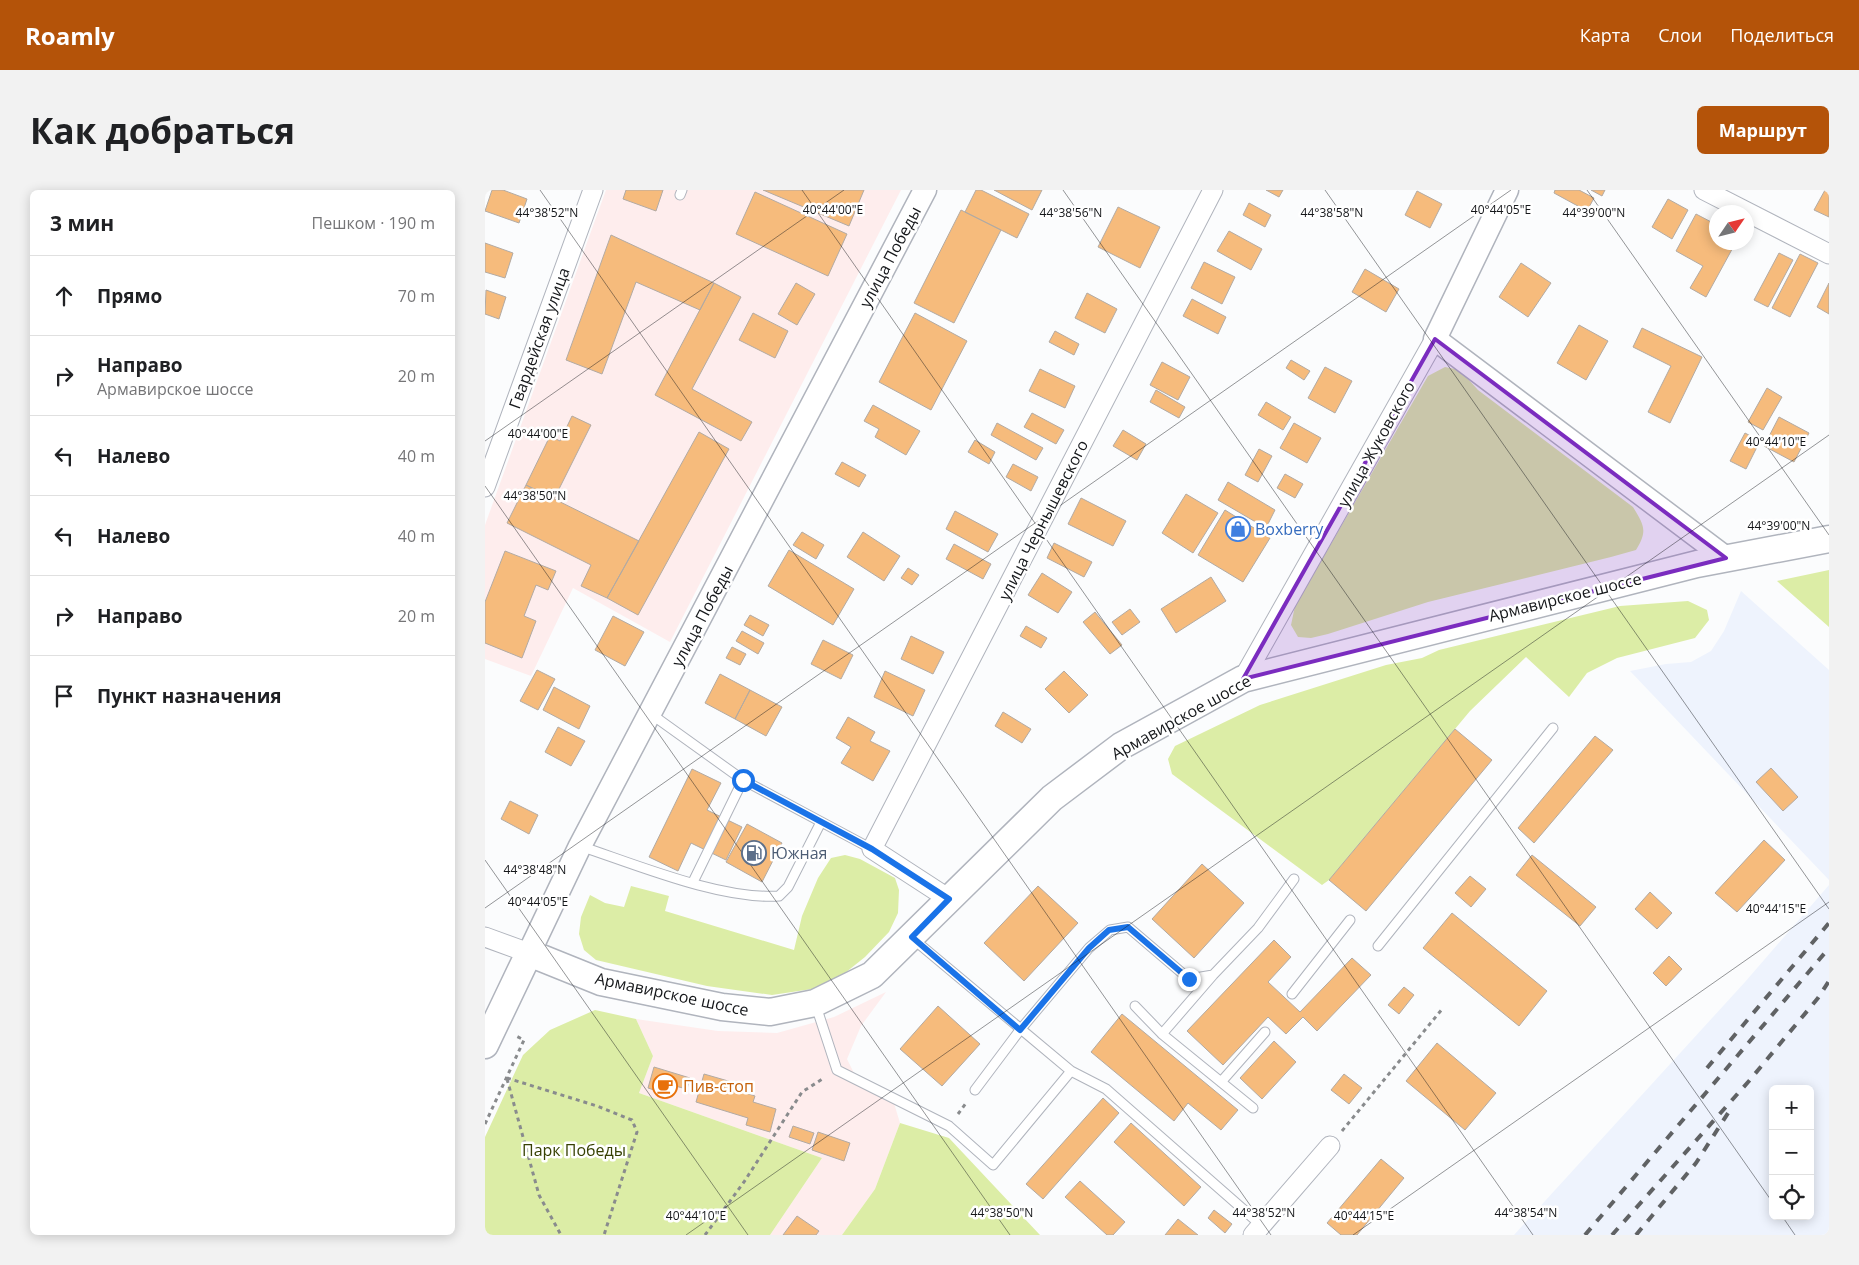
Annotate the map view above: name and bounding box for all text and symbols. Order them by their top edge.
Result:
text: Roamly [25,19,115,52]
text: Карта [1580,23,1630,47]
text: Слои [1658,23,1702,47]
text: Поделиться [1730,23,1834,47]
button: Маршрут [1697,106,1829,154]
text: Как добраться [30,107,295,154]
text: 40°44'00"E [803,201,863,218]
text: 40°44'05"E [1471,201,1531,218]
street label: улица Победы [854,203,926,311]
text: 44°38'52"N [516,204,578,221]
text: 44°38'56"N [1040,204,1102,221]
text: 44°38'58"N [1301,204,1363,221]
text: 44°39'00"N [1563,204,1625,221]
north arrow [1709,205,1754,250]
text: 3 мин [50,209,114,237]
text: Пешком · 190 m [312,212,435,234]
street label: Гвардейская улица [503,264,575,412]
icon: ahead [50,282,78,310]
text: Прямо [97,283,162,309]
text: 70 m [398,285,435,307]
text: Направо [97,352,183,378]
icon: right [50,362,78,390]
text: 20 m [398,365,435,387]
street label: улица Жуковского [1332,377,1420,511]
text: Армавирское шоссе [97,378,254,400]
text: 40°44'00"E [508,425,568,442]
text: 40°44'10"E [1746,433,1806,450]
street label: улица Чернышевского [993,436,1093,604]
icon: left [50,442,78,470]
text: Налево [97,443,170,469]
text: 40 m [398,445,435,467]
text: 44°38'50"N [504,487,566,504]
shop icon: Boxberry [1225,516,1251,542]
text: 44°39'00"N [1748,517,1810,534]
place label: Boxberry [1255,518,1324,540]
icon: left [50,522,78,550]
text: Налево [97,523,170,549]
text: 40 m [398,525,435,547]
street label: улица Победы [666,562,738,670]
street label: Армавирское шоссе [1486,567,1644,627]
icon: right [50,602,78,630]
text: Направо [97,603,183,629]
text: 20 m [398,605,435,627]
street label: Армавирское шоссе [1107,669,1255,765]
icon: arrive [50,682,78,710]
text: Пункт назначения [97,683,282,709]
route start [732,769,755,792]
fuel station icon: Южная [741,840,767,866]
place label: Южная [771,842,827,864]
text: 44°38'48"N [504,861,566,878]
text: 40°44'05"E [508,893,568,910]
text: 40°44'15"E [1746,900,1806,917]
street label: Армавирское шоссе [593,967,751,1021]
route end [1178,968,1201,991]
cafe icon: Пив-стоп [652,1073,678,1099]
place label: Пив-стоп [683,1075,754,1097]
map controls [1769,1085,1814,1220]
button: + [1769,1085,1814,1130]
button: − [1769,1130,1814,1175]
park label: Парк Победы [522,1139,626,1161]
button: locate [1769,1175,1814,1220]
text: 44°38'50"N [971,1204,1033,1221]
text: 44°38'52"N [1233,1204,1295,1221]
text: 44°38'54"N [1495,1204,1557,1221]
text: 40°44'10"E [666,1207,726,1224]
text: 40°44'15"E [1334,1207,1394,1224]

